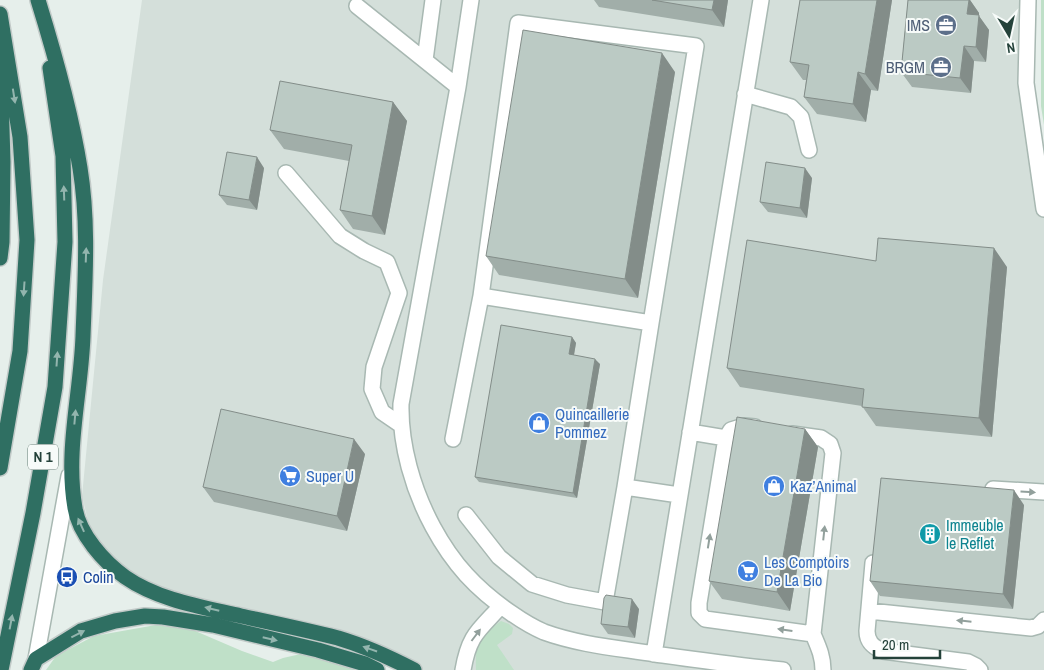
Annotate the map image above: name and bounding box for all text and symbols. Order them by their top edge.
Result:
north arrow [984,10,1034,60]
office icon: IMS [934,13,958,37]
place label: IMS [907,14,930,36]
text: N [1006,38,1017,57]
office icon: BRGM [929,55,953,79]
place label: BRGM [886,56,925,78]
one-way arrow [10,89,18,105]
one-way arrow [60,185,68,201]
one-way arrow [82,247,90,263]
one-way arrow [20,281,28,297]
one-way arrow [54,351,62,367]
place label: Quincaillerie Pommez [555,403,629,443]
one-way arrow [72,409,80,425]
shop icon: Quincaillerie Pommez [527,411,551,435]
road number: N 1 [28,444,58,470]
supermarket icon: Super U [278,464,302,488]
place label: Super U [306,465,354,487]
shop icon: Kaz’Animal [762,474,786,498]
place label: Kaz’Animal [790,475,856,497]
one-way arrow [1020,488,1036,496]
place label: Immeuble le Reflet [946,514,1004,554]
one-way arrow [77,518,85,532]
building icon: Immeuble le Reflet [918,522,942,546]
one-way arrow [820,525,828,541]
one-way arrow [706,533,714,549]
place label: Les Comptoirs De La Bio [764,551,849,591]
supermarket icon: Les Comptoirs De La Bio [736,559,760,583]
bus stop icon: Colin [55,565,79,589]
place label: Colin [83,566,114,588]
one-way arrow [205,605,220,613]
one-way arrow [7,615,15,630]
one-way arrow [956,617,972,625]
one-way arrow [777,626,793,634]
one-way arrow [471,628,481,642]
scale bar [874,628,940,660]
one-way arrow [70,630,85,638]
text: 20 m [882,634,909,655]
one-way arrow [263,635,278,643]
one-way arrow [362,645,377,652]

